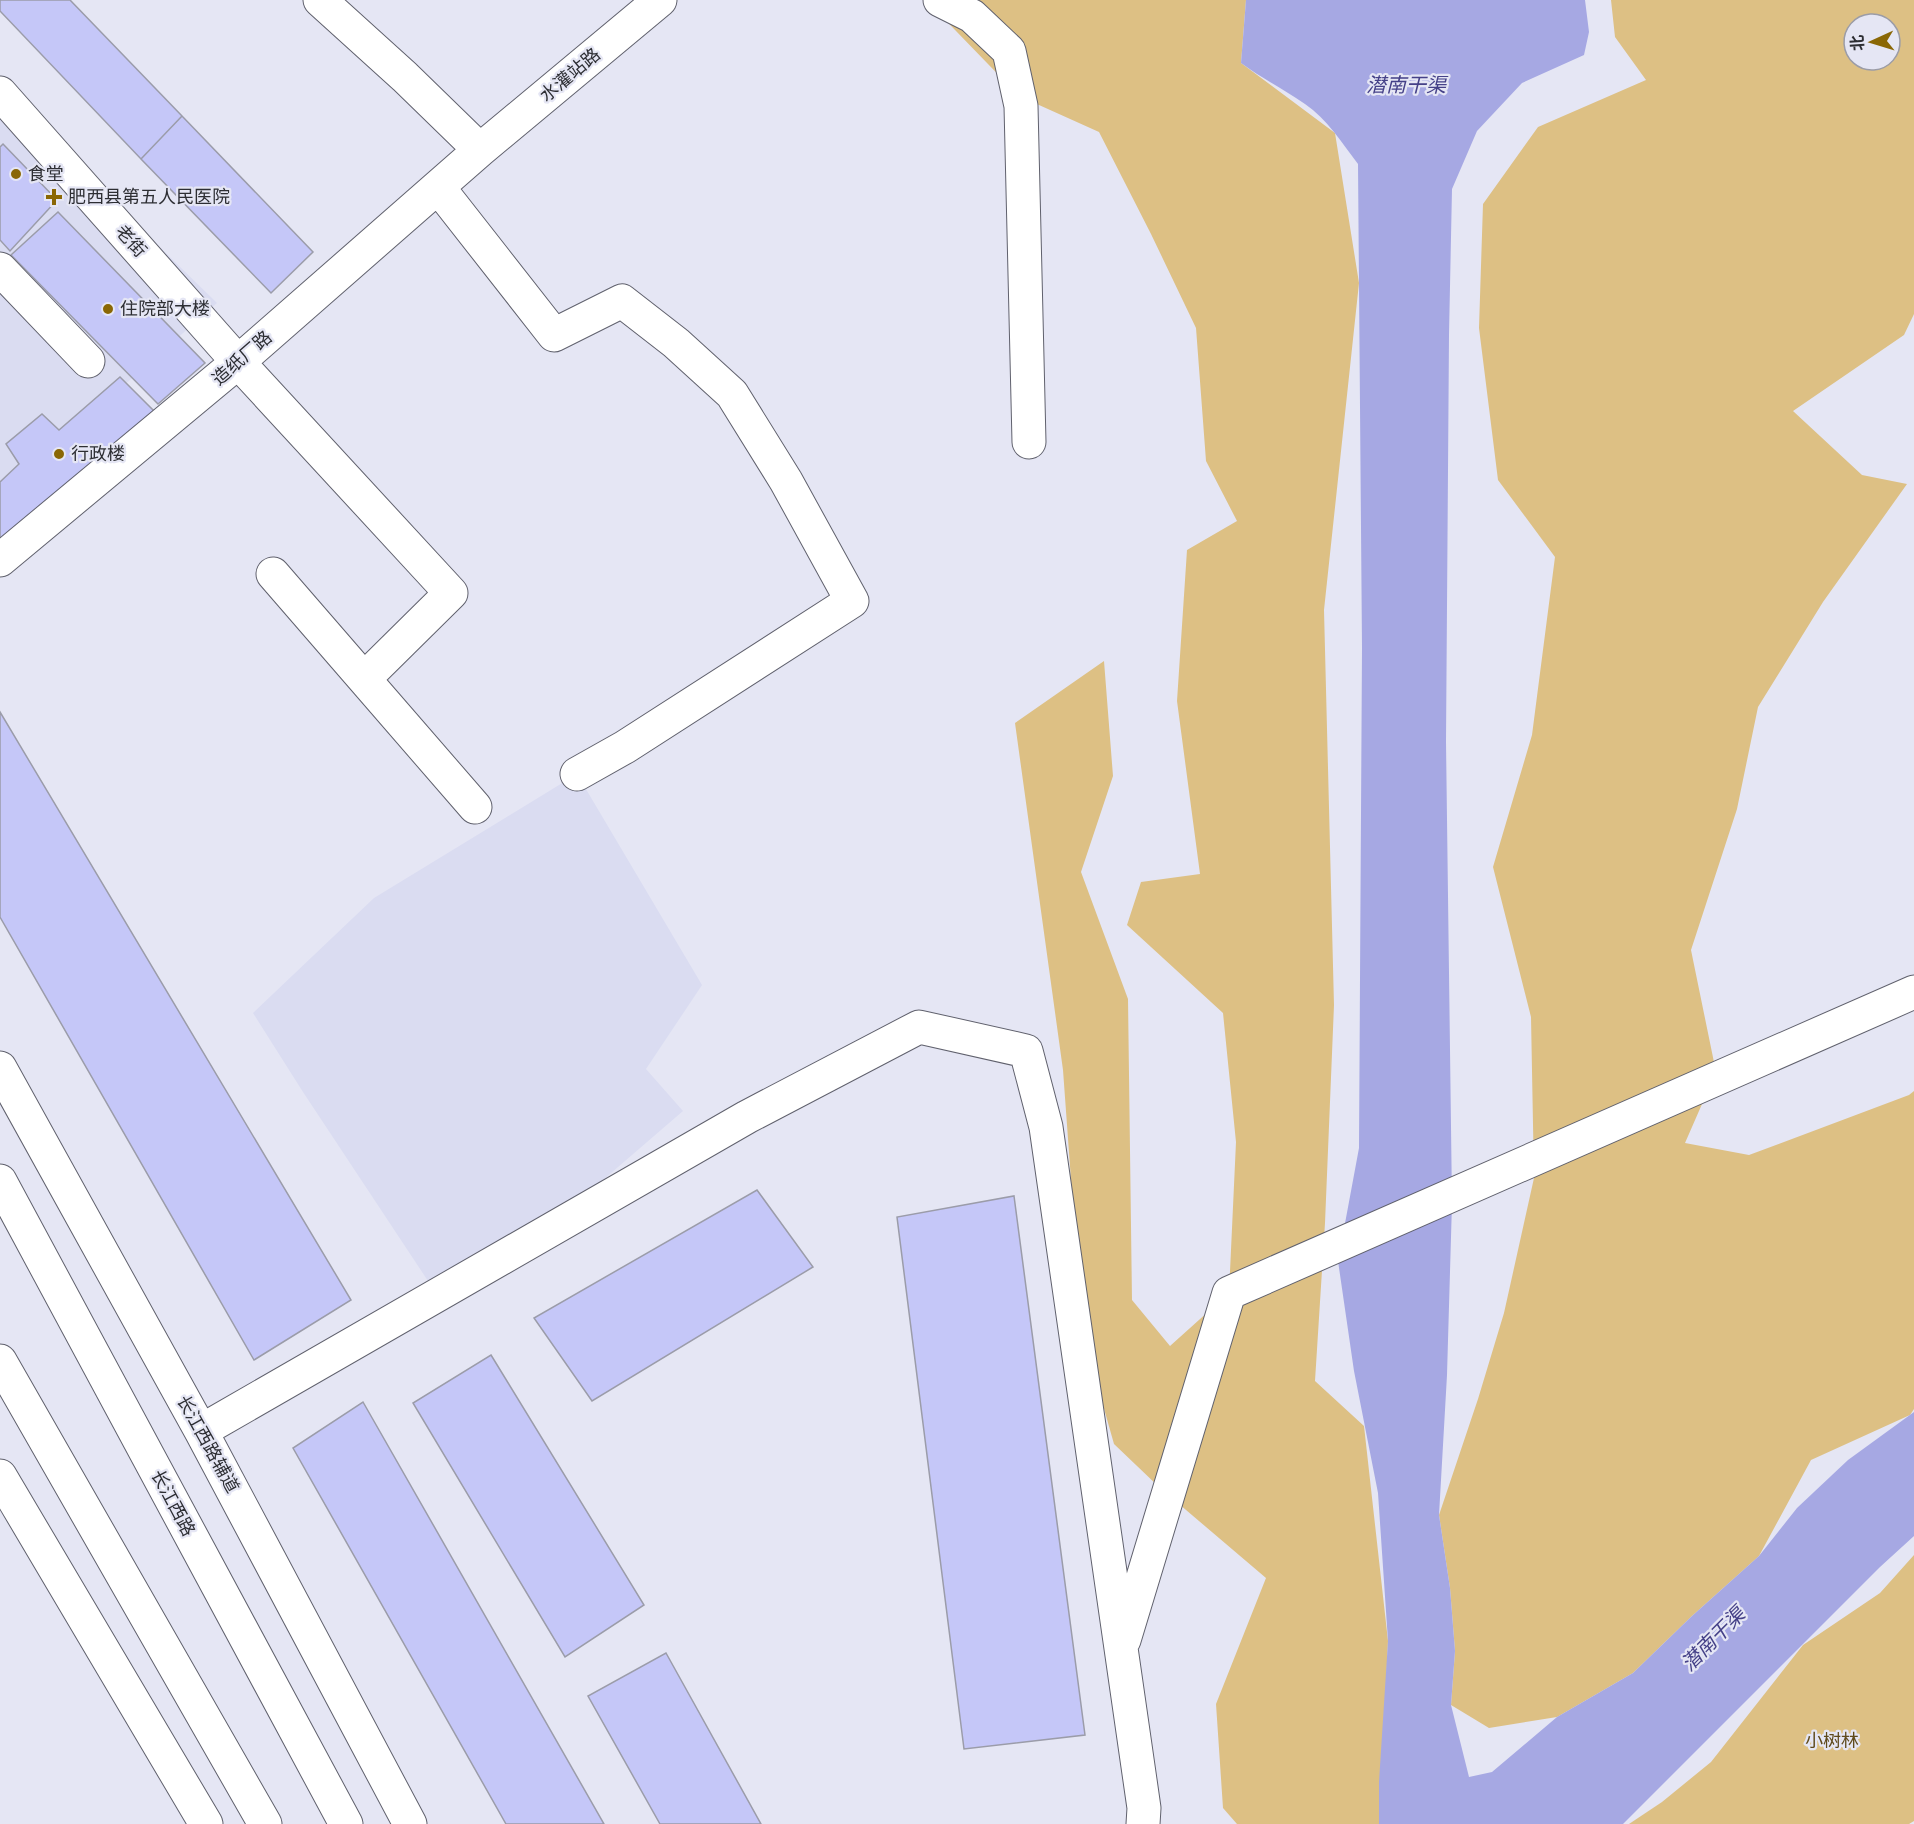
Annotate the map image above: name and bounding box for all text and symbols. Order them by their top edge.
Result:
north arrow [1842,12,1902,72]
text: 北 [1848,34,1867,52]
street label: 水灌站路 [536,44,604,106]
water label: 潜南干渠 [1366,74,1449,96]
place label: 食堂 [28,164,64,184]
marker: 食堂 [9,167,23,181]
place label: 肥西县第五人民医院 [68,187,230,207]
marker: 肥西县第五人民医院 [45,188,63,206]
street label: 老街 [112,221,150,261]
place label: 住院部大楼 [120,299,210,319]
marker: 住院部大楼 [101,302,115,316]
street label: 造纸厂路 [208,327,276,389]
place label: 行政楼 [71,444,125,464]
marker: 行政楼 [52,447,66,461]
street label: 长江西路辅道 [173,1392,243,1496]
street label: 长江西路 [147,1467,199,1539]
water label: 潜南干渠 [1677,1601,1751,1675]
park label: 小树林 [1805,1731,1859,1751]

